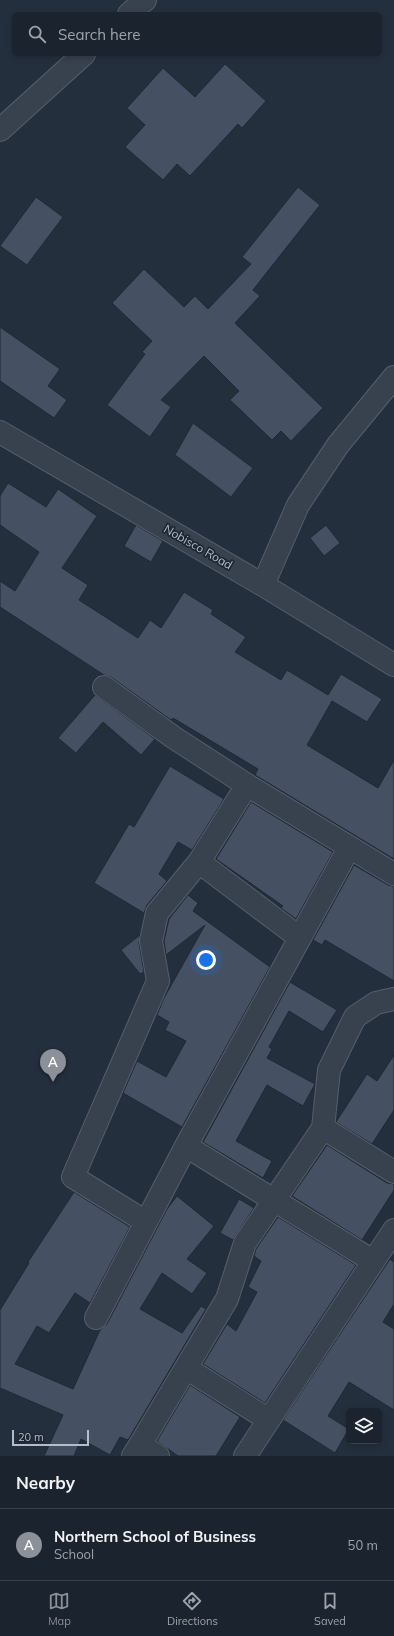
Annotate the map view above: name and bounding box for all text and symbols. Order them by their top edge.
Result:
search box [12,12,382,56]
icon: search [26,23,48,45]
text: Search here [58,25,140,44]
street label: Nobisco Road [161,521,235,572]
your location [196,950,216,970]
pin: A [40,1049,66,1082]
map controls [346,1408,382,1444]
button: layers [346,1408,382,1444]
scale bar [12,1428,89,1447]
text: 20 m [18,1430,44,1444]
text: Nearby [16,1472,75,1493]
text: Northern School of Business [54,1527,256,1546]
text: A [24,1537,34,1553]
text: 50 m [348,1537,378,1553]
text: School [54,1546,94,1562]
tab: Map [48,1590,71,1628]
tab: Directions [167,1590,218,1628]
tab: Saved [314,1590,346,1628]

